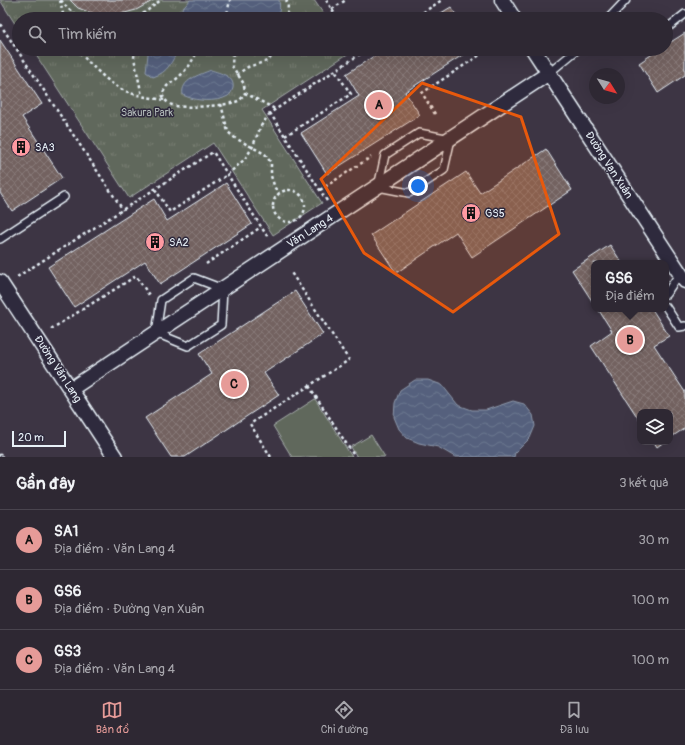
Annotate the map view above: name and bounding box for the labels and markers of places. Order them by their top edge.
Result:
pin: A [366,90,392,120]
building icon: SA3 [10,136,32,158]
place label: SA3 [35,141,55,154]
building icon: GS5 [460,202,482,224]
place label: GS5 [485,207,505,220]
building icon: SA2 [144,231,166,253]
place label: SA2 [169,236,189,249]
pin: B [617,325,643,355]
pin: C [221,369,247,399]

